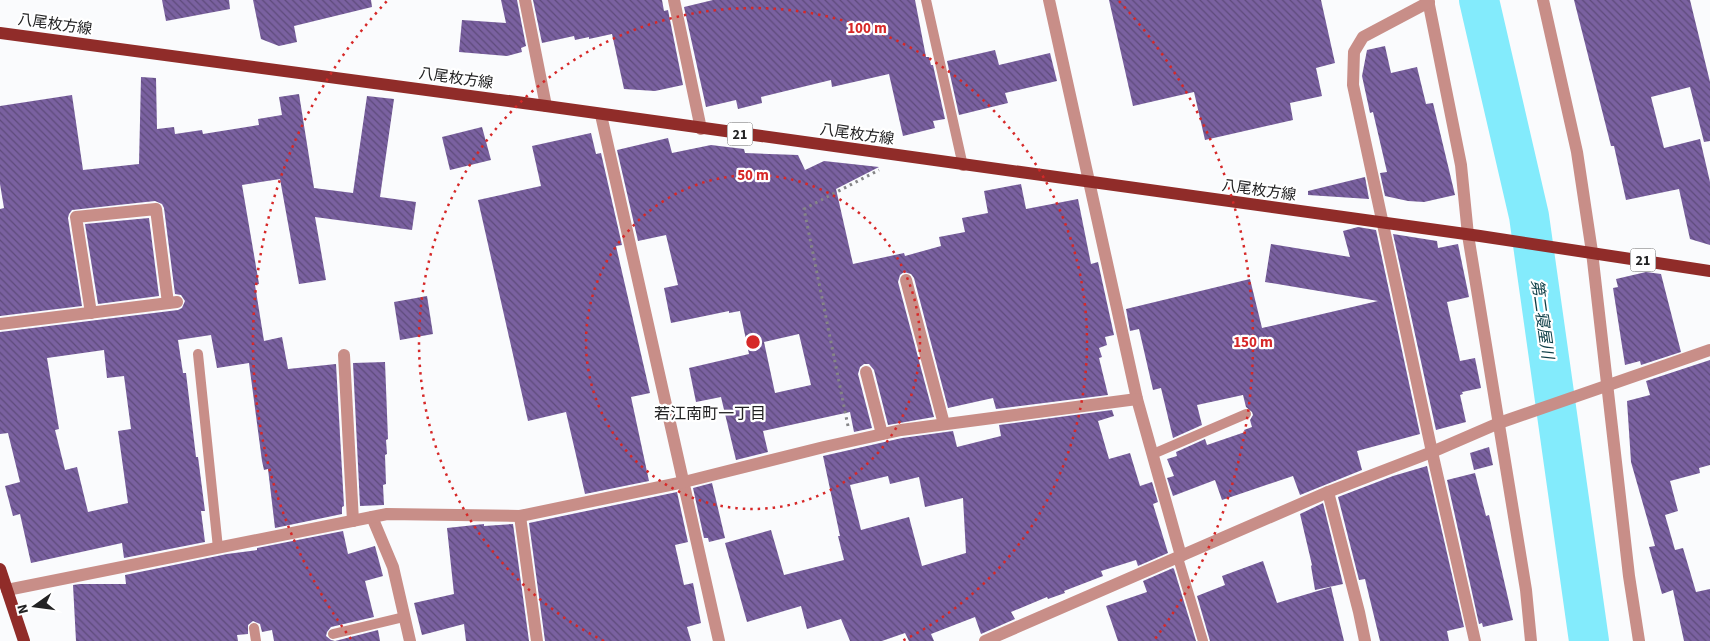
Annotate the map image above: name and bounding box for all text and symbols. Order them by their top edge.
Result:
street label: 八尾枚方線 [16,9,94,40]
text: 100 m [847,18,887,39]
street label: 八尾枚方線 [417,63,495,94]
street label: 八尾枚方線 [818,119,896,150]
road number: 21 [728,122,752,146]
text: 50 m [737,165,769,186]
street label: 八尾枚方線 [1220,175,1298,206]
road number: 21 [1630,248,1656,272]
water label: 第二寝屋川 [1526,278,1559,362]
text: 150 m [1233,332,1273,353]
centre of rings [744,333,762,351]
district label: 若江南町一丁目 [654,403,766,425]
north arrow [10,581,60,631]
text: N [13,602,34,616]

